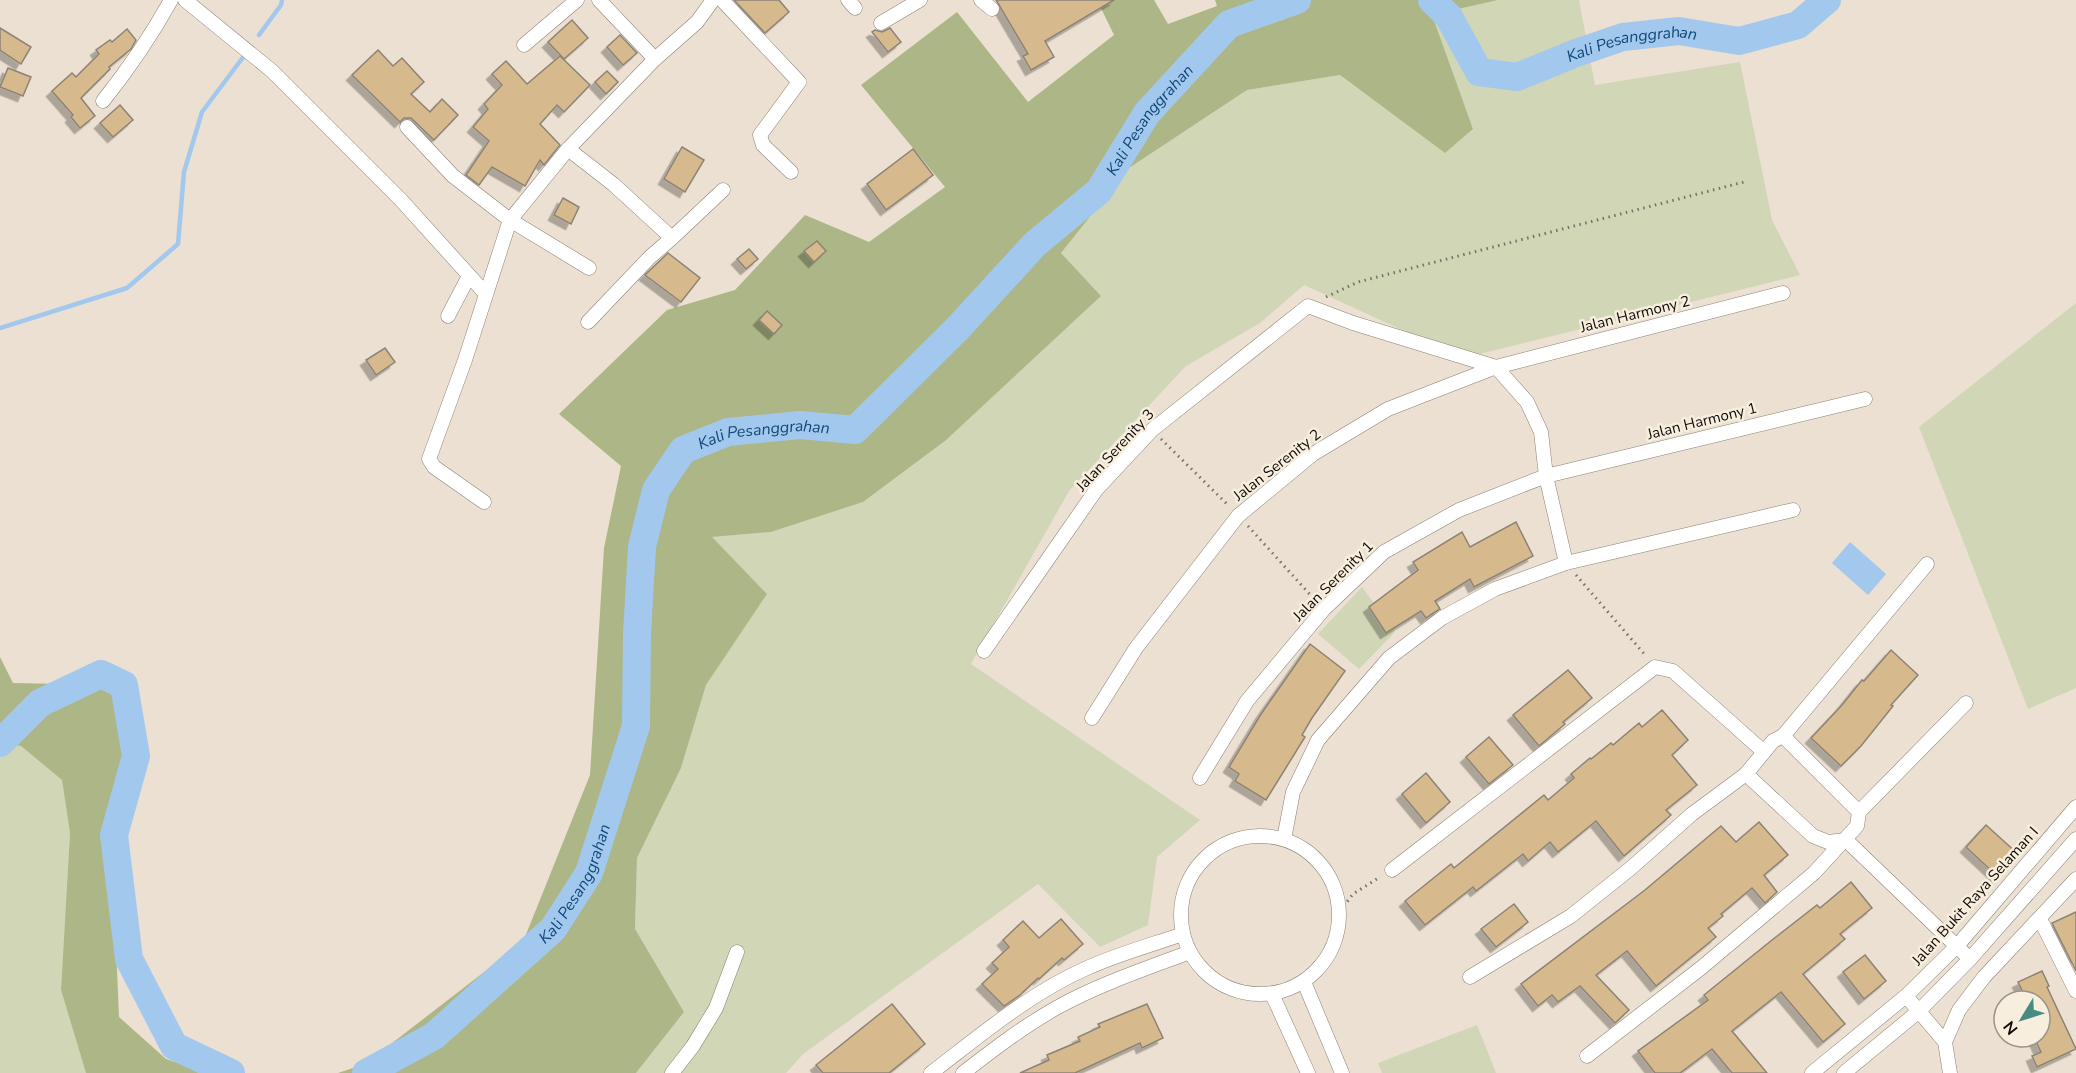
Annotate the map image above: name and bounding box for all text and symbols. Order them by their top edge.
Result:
water label: Kali Pesanggrahan [1563,21,1699,68]
water label: Kali Pesanggrahan [1101,60,1199,180]
street label: Jalan Harmony 2 [1577,291,1692,338]
street label: Jalan Harmony 1 [1644,398,1759,445]
street label: Jalan Serenity 3 [1071,404,1158,496]
water label: Kali Pesanggrahan [695,415,831,455]
street label: Jalan Serenity 2 [1228,425,1325,506]
street label: Jalan Serenity 1 [1288,536,1378,626]
water label: Kali Pesanggrahan [534,821,616,949]
street label: Jalan Bukit Raya Selaman I [1907,822,2043,970]
north arrow [1992,989,2052,1049]
text: N [1999,1016,2023,1039]

